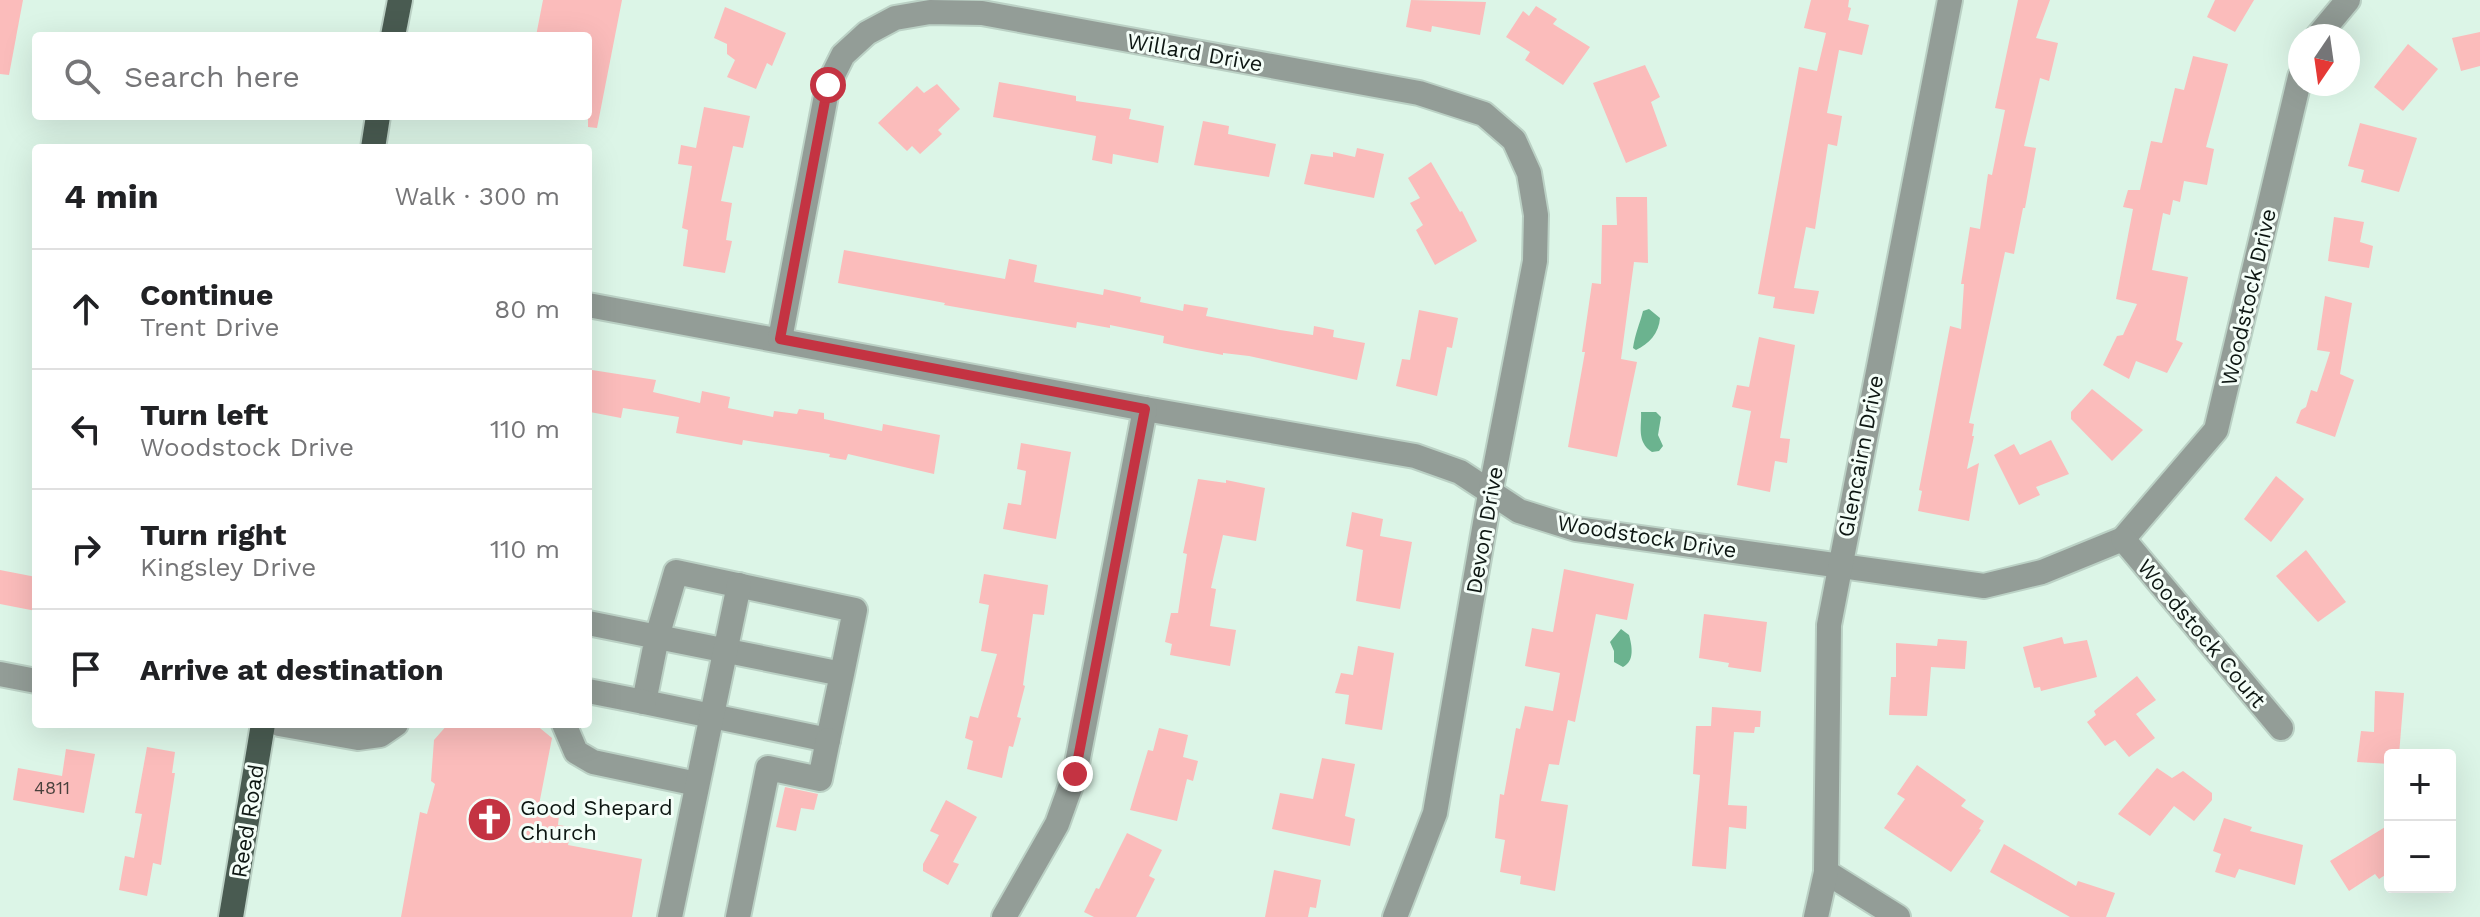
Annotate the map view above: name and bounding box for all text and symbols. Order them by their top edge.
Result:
north arrow [2288,24,2360,96]
street label: Willard Drive [1125,28,1265,77]
search box [32,32,592,120]
icon: search [60,54,104,98]
text: Search here [124,59,300,94]
route start [810,67,846,103]
text: 4 min [64,176,159,216]
text: Walk · 300 m [394,181,560,211]
street label: Woodstock Drive [2216,206,2281,388]
text: Continue [140,277,273,312]
icon: ahead [64,287,108,331]
text: 80 m [494,294,560,324]
text: Trent Drive [140,312,279,342]
street label: Glencairn Drive [1833,373,1888,539]
text: Turn left [140,397,268,432]
icon: left [64,407,108,451]
text: 110 m [490,414,560,444]
text: Woodstock Drive [140,432,354,462]
street label: Devon Drive [1461,465,1508,596]
street label: Woodstock Drive [1556,510,1738,563]
text: Turn right [140,517,286,552]
icon: right [64,527,108,571]
text: 110 m [490,534,560,564]
text: Kingsley Drive [140,552,316,582]
street label: Woodstock Court [2132,554,2271,713]
icon: arrive [64,647,108,691]
text: Arrive at destination [140,652,444,687]
map controls [2384,749,2456,893]
button: + [2384,749,2456,821]
route end [1057,756,1093,792]
street label: Reed Road [226,763,269,880]
house number: 4811 [34,777,70,798]
place label: Good Shepard Church [520,795,673,845]
church icon: Good Shepard Church [465,796,513,844]
button: − [2384,821,2456,893]

